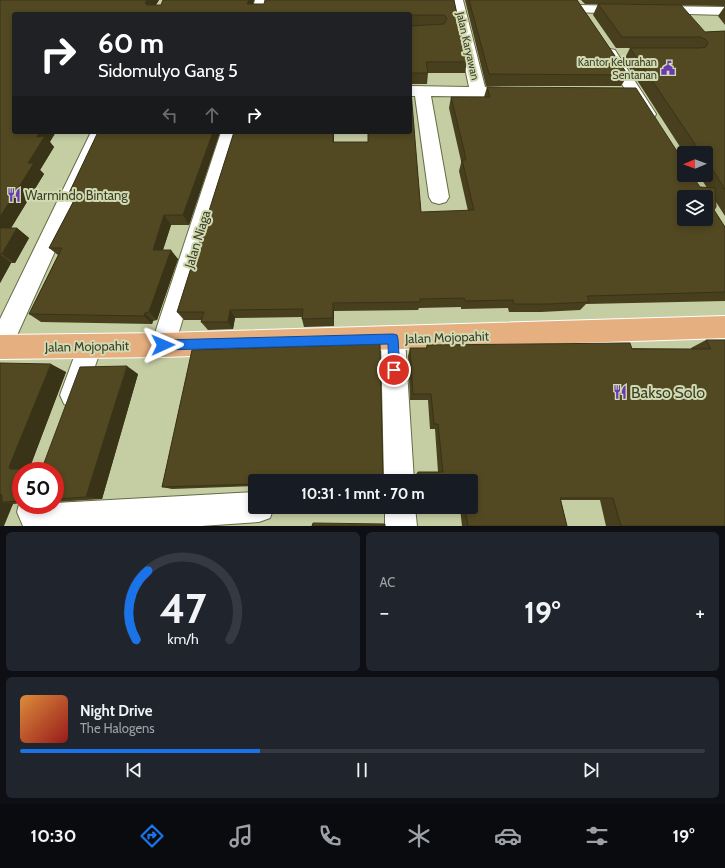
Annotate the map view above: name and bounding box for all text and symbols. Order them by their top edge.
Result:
street label: Jalan Karyawan [453,10,483,81]
text: 60 m [98,26,164,60]
icon: right [32,28,84,80]
place label: Kantor Kelurahan Sentanan [578,55,657,82]
text: Sidomulyo Gang 5 [98,60,238,82]
public building icon: Kantor Kelurahan Sentanan [660,60,676,76]
icon: left [159,104,181,126]
icon: ahead [201,104,223,126]
icon: right [243,104,265,126]
north arrow [677,146,713,182]
map controls [677,146,713,226]
restaurant icon: Warmindo Bintang [6,187,22,203]
place label: Warmindo Bintang [25,187,128,203]
button: layers [677,190,713,226]
street label: Jalan Niaga [180,207,214,271]
position arrow [142,324,184,366]
street label: Jalan Mojopahit [404,328,490,347]
street label: Jalan Mojopahit [44,337,130,356]
pin [377,353,411,387]
icon: arrive [383,359,405,381]
place label: Bakso Solo [631,383,705,402]
restaurant icon: Bakso Solo [612,384,628,400]
speed limit sign: 50 [12,462,64,514]
text: 10:31 · 1 mnt · 70 m [301,485,425,503]
text: AC [380,574,395,590]
text: 47 [159,582,206,632]
text: 19° [524,594,561,631]
text: − [380,599,389,626]
text: + [695,599,705,626]
text: km/h [167,629,198,647]
text: Night Drive [80,702,153,720]
text: The Halogens [80,720,155,736]
icon: previous [123,759,145,781]
icon: pause [351,759,373,781]
icon: next [580,759,602,781]
icon: directions [138,822,166,850]
icon: music [227,822,255,850]
icon: phone [316,822,344,850]
icon: climate [405,822,433,850]
icon: car [494,822,522,850]
icon: filters [583,822,611,850]
text: 10:30 [31,825,76,847]
text: 19° [672,825,694,847]

